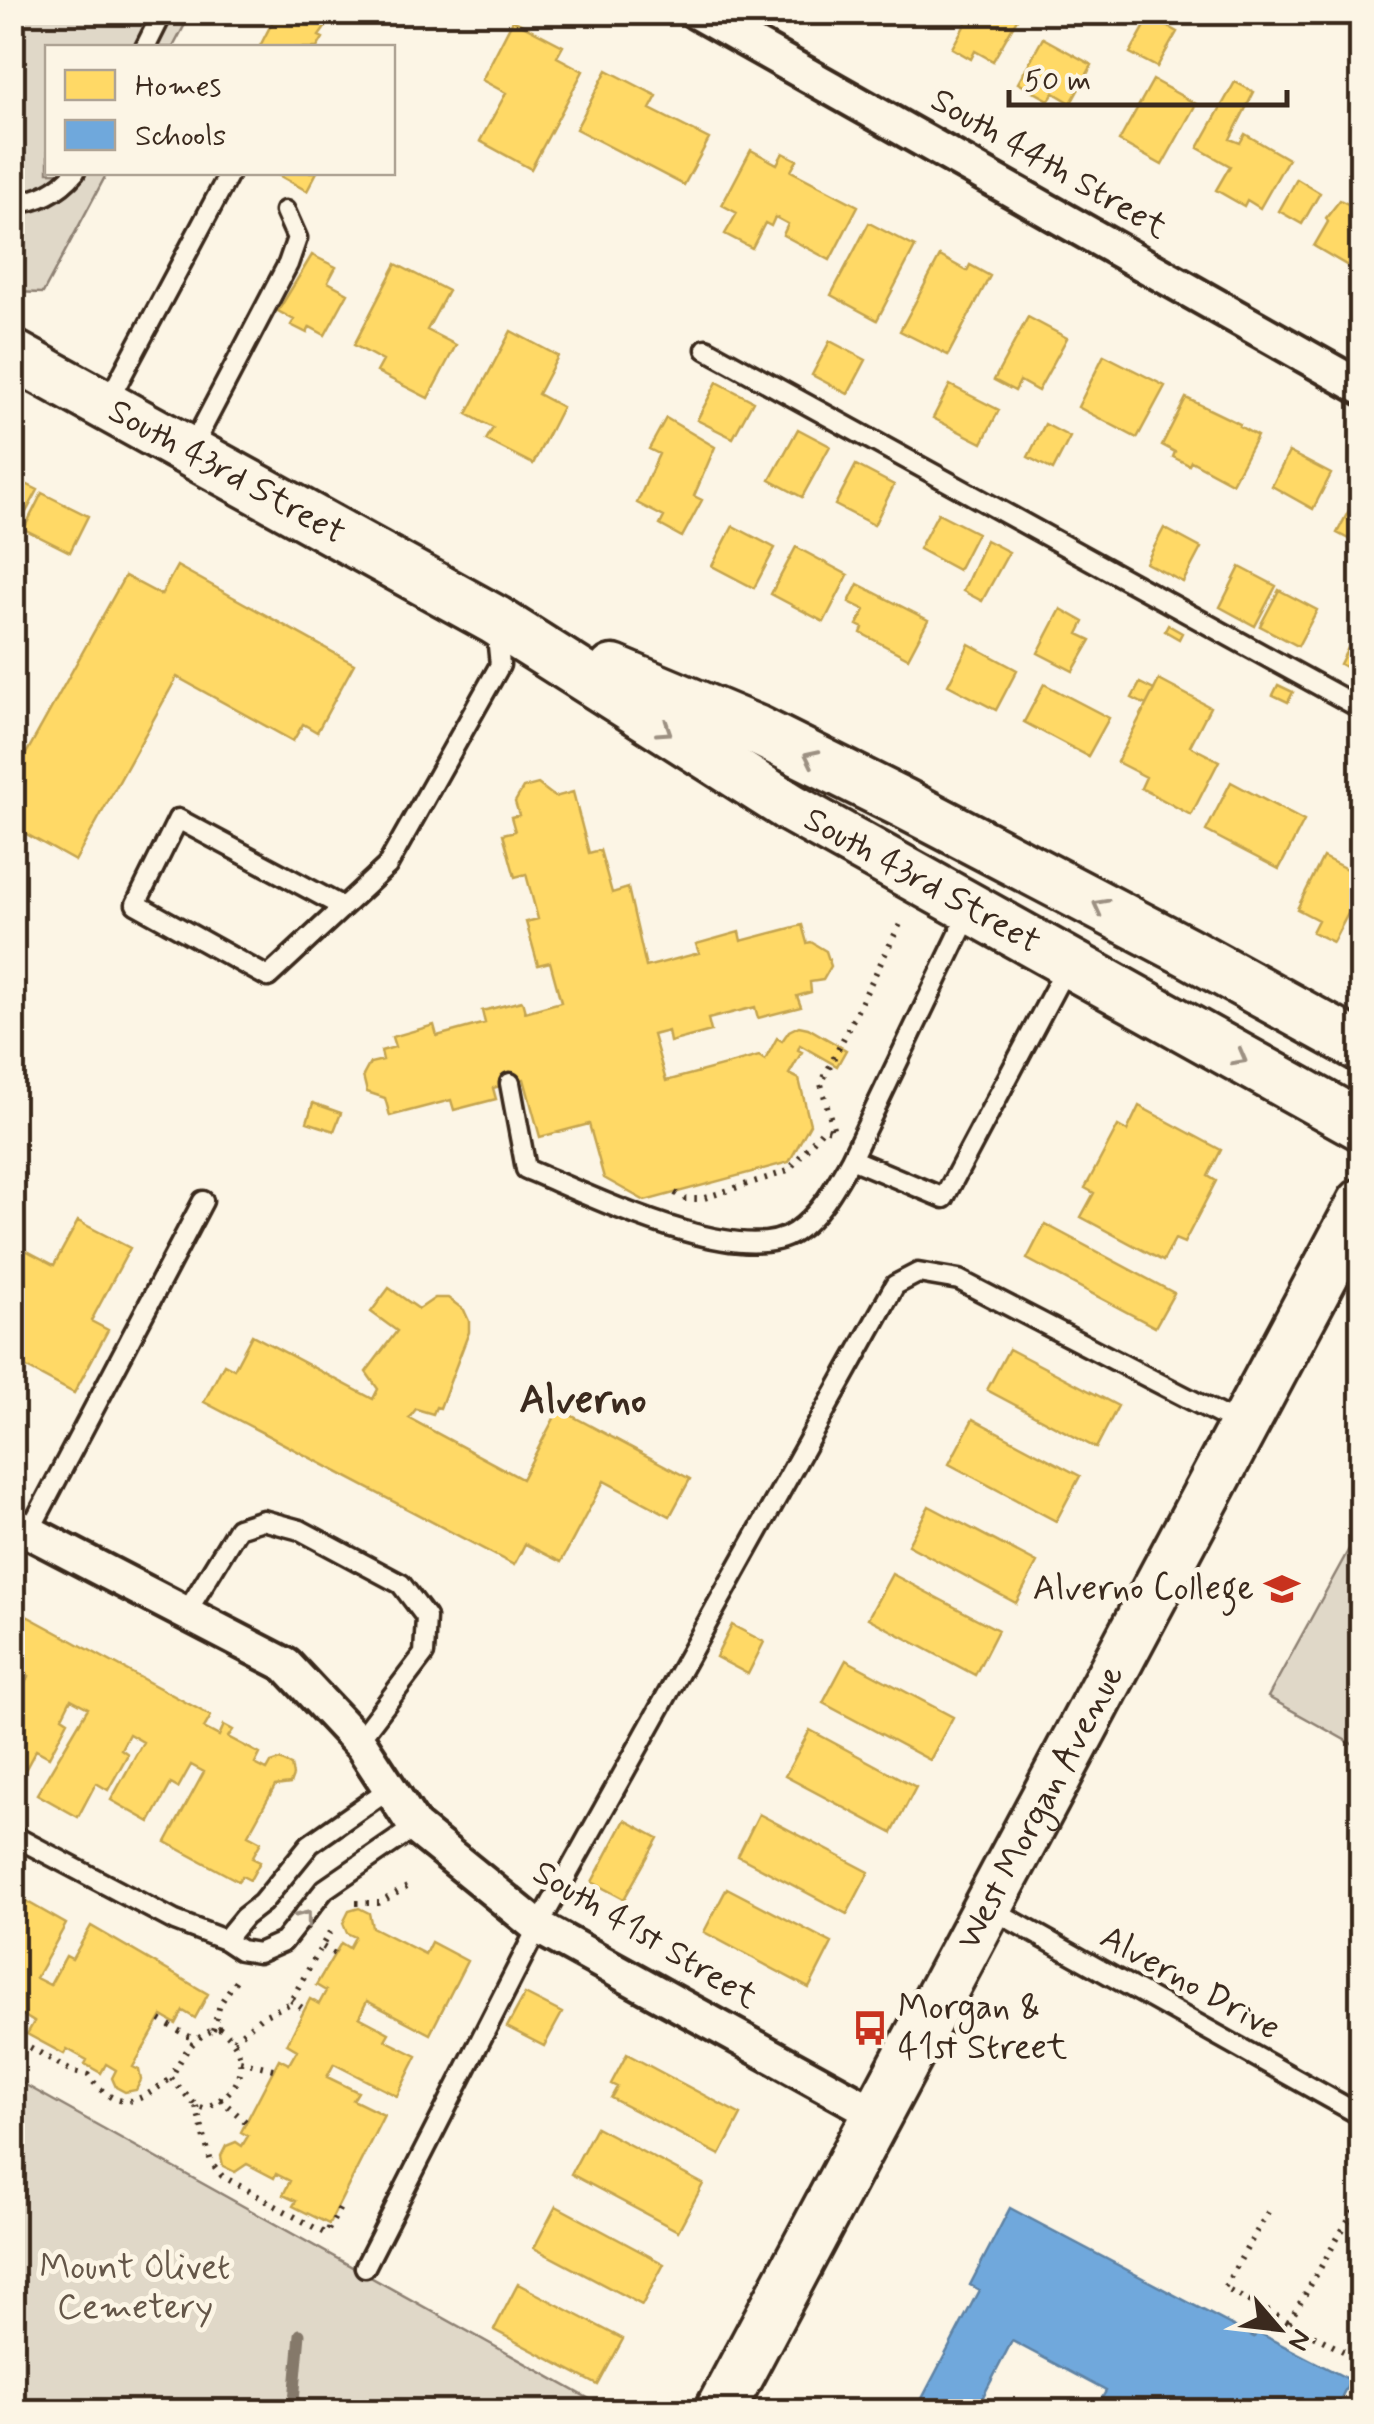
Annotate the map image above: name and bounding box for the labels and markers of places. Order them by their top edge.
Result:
place label: Alverno College [1033,1566,1254,1616]
school or university icon: Alverno College [1263,1570,1301,1608]
place label: Morgan & 41st Street [898,1985,1068,2071]
bus stop icon: Morgan & 41st Street [851,2009,889,2047]

